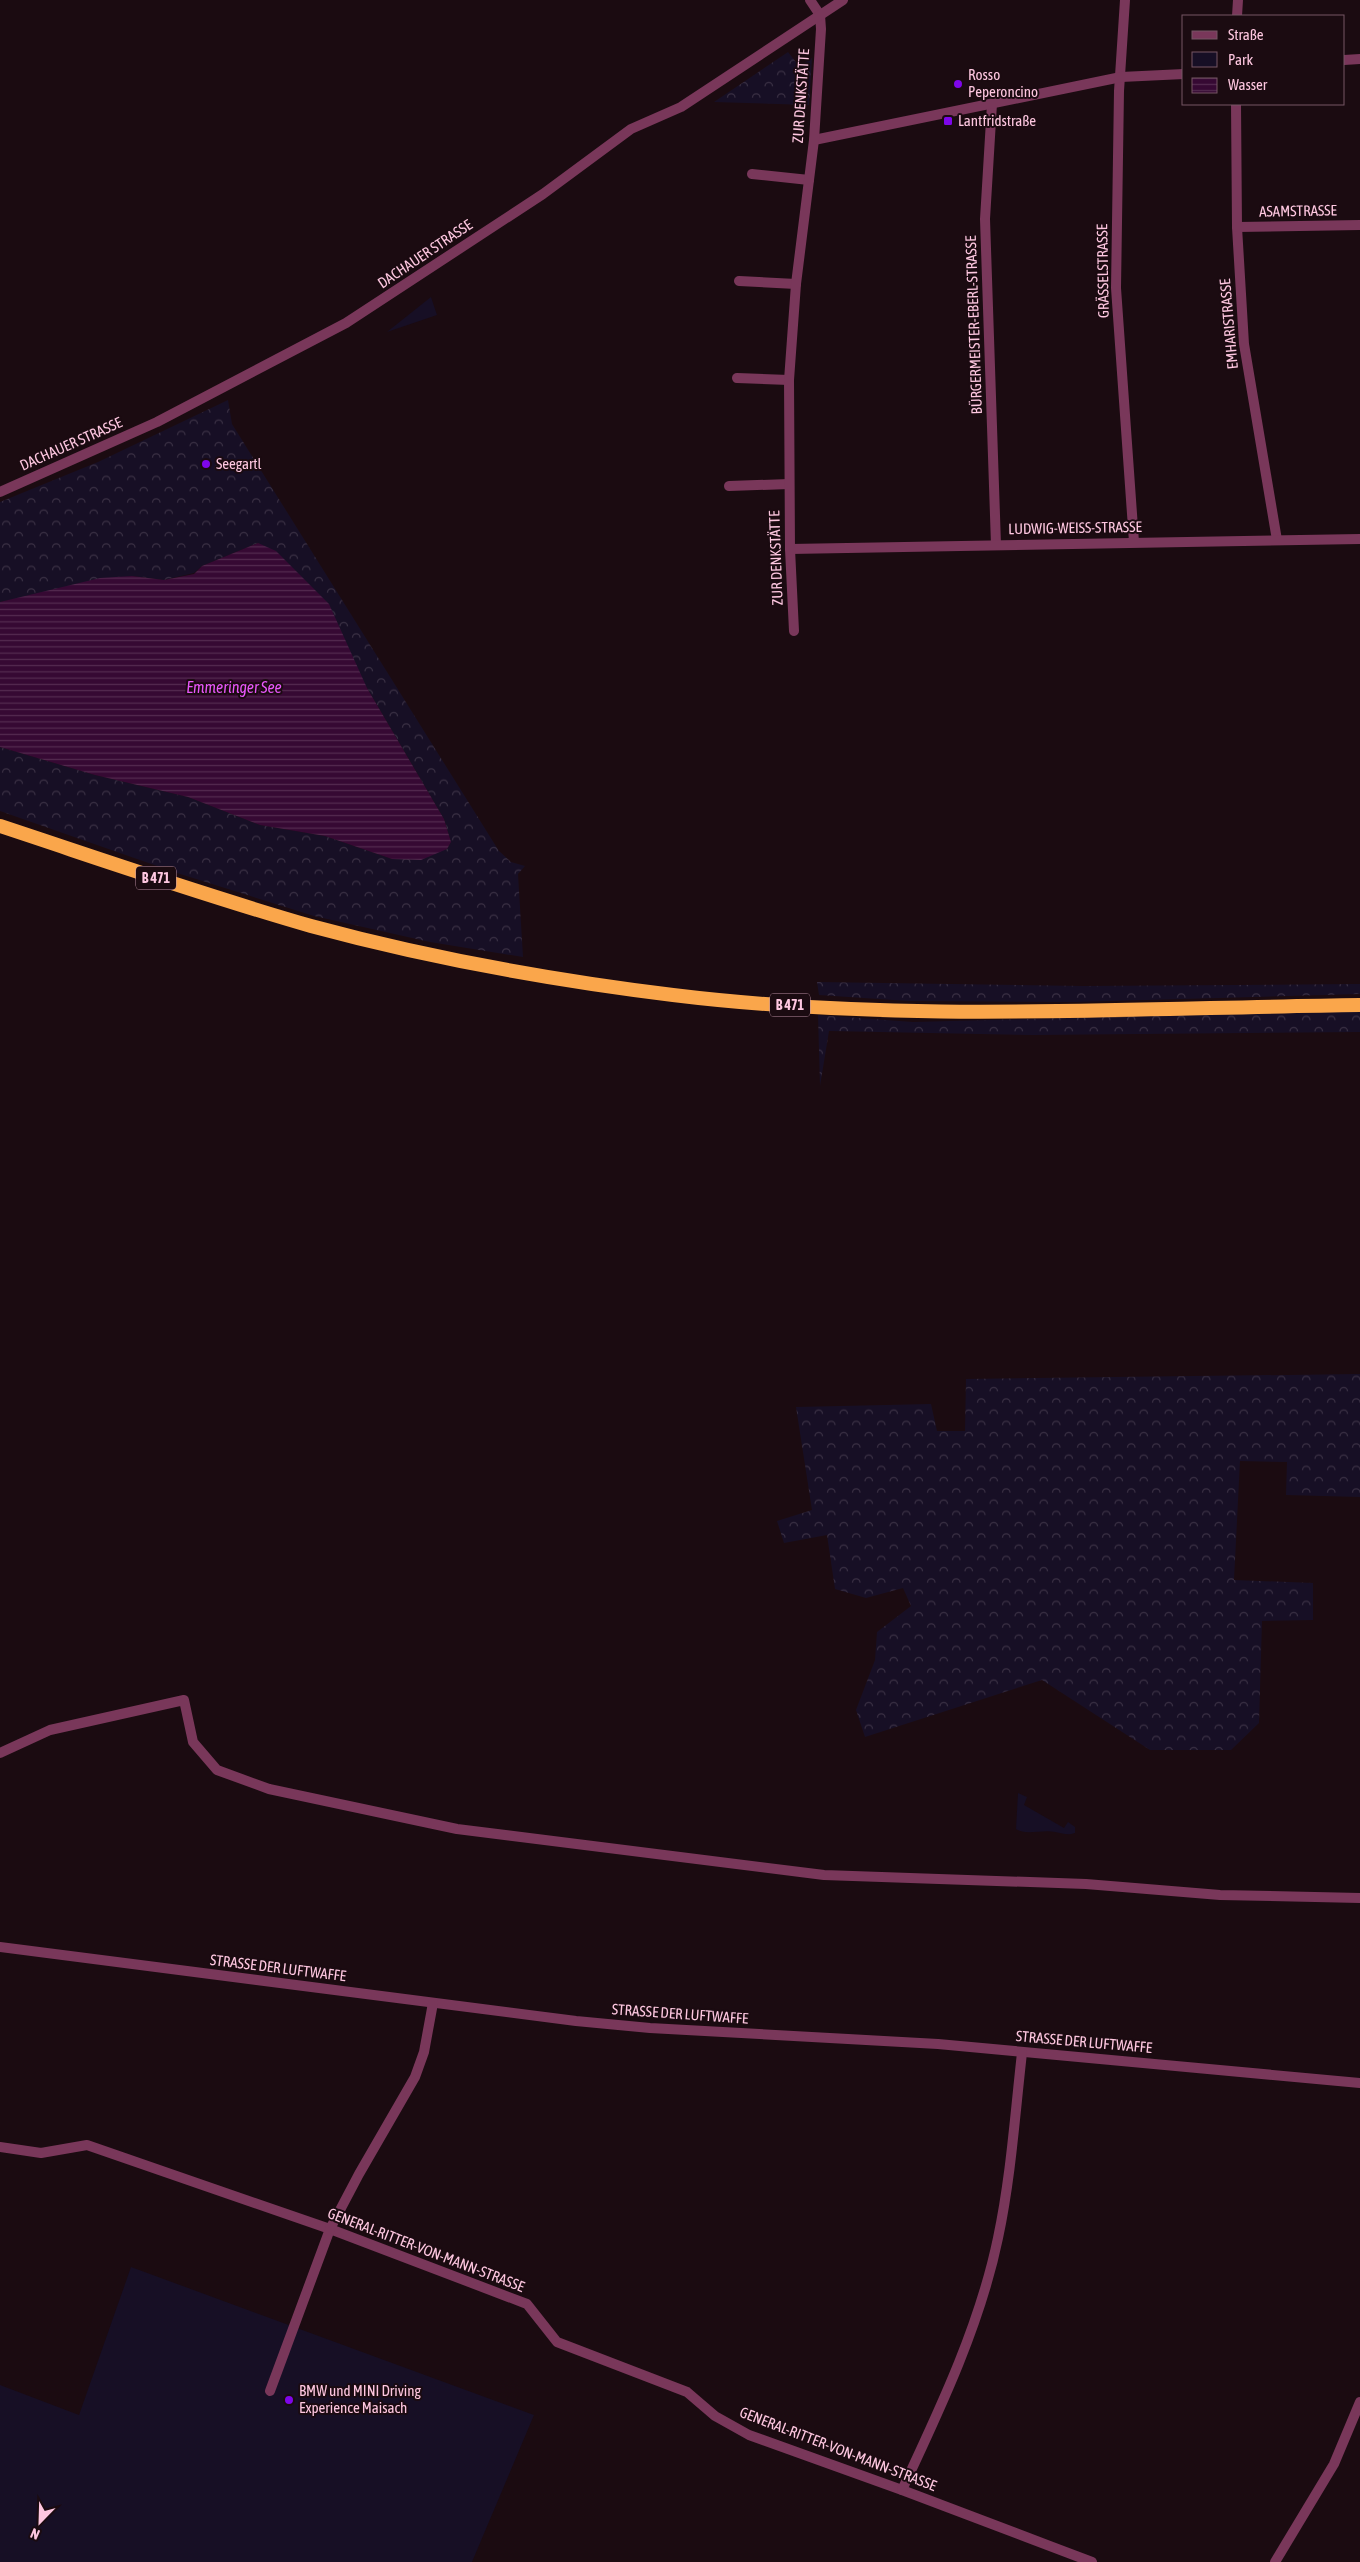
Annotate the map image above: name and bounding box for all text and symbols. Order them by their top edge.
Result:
legend [1182,15,1345,105]
text: Straße [1228,26,1264,43]
street label: ZUR DENKSTÄTTE [789,48,812,144]
text: Park [1228,51,1253,68]
place label: Rosso Peperoncino [968,66,1038,100]
text: Wasser [1228,76,1268,93]
marker: Rosso Peperoncino [952,78,964,90]
place label: Lantfridstraße [958,112,1036,129]
marker: Lantfridstraße [942,115,954,127]
street label: ASAMSTRASSE [1259,201,1338,220]
street label: DACHAUER STRASSE [374,215,476,291]
street label: GRÄSSELSTRASSE [1093,223,1112,318]
street label: BÜRGERMEISTER-EBERL-STRASSE [962,235,985,415]
street label: EMHARISTRASSE [1216,278,1241,370]
street label: DACHAUER STRASSE [17,413,125,474]
place label: Seegartl [216,455,262,472]
marker: Seegartl [200,458,212,470]
street label: ZUR DENKSTÄTTE [765,510,786,606]
street label: LUDWIG-WEISS-STRASSE [1008,518,1142,537]
water label: Emmeringer See [186,678,282,697]
road number: B 471 [136,866,176,890]
road number: B 471 [770,994,810,1016]
street label: STRASSE DER LUFTWAFFE [209,1951,348,1984]
street label: STRASSE DER LUFTWAFFE [611,2000,749,2027]
street label: STRASSE DER LUFTWAFFE [1015,2027,1154,2056]
street label: GENERAL-RITTER-VON-MANN-STRASSE [325,2204,528,2295]
place label: BMW und MINI Driving Experience Maisach [299,2382,422,2416]
marker: BMW und MINI Driving Experience Maisach [283,2394,295,2406]
street label: GENERAL-RITTER-VON-MANN-STRASSE [737,2403,940,2494]
north arrow [15,2497,65,2547]
text: N [28,2525,42,2543]

